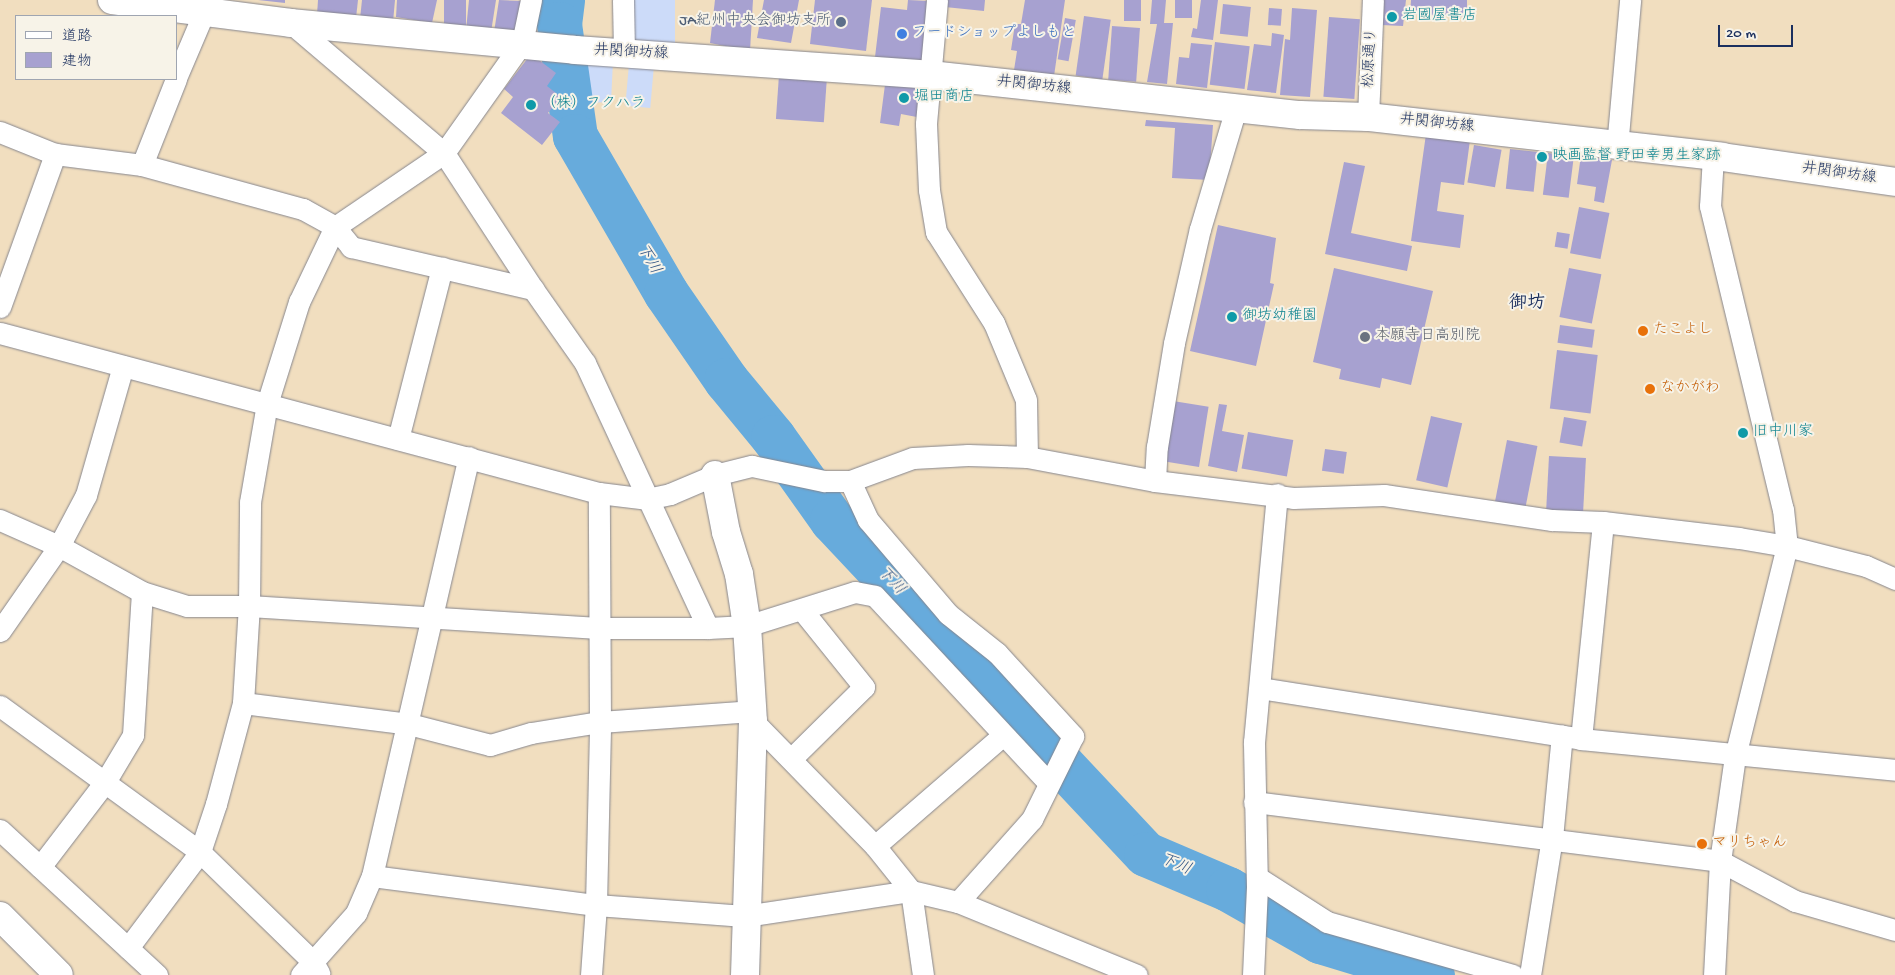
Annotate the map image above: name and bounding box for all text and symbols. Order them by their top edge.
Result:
place label: 岩國屋書店 [1402,8,1477,26]
marker: 岩國屋書店 [1386,11,1398,23]
place label: JA紀州中央会御坊支所 [679,13,831,31]
legend [15,15,178,80]
scale bar [1720,15,1795,47]
marker: JA紀州中央会御坊支所 [835,16,847,28]
place label: フードショップよしもと [912,25,1077,43]
text: 20 m [1726,25,1756,43]
text: 道路 [62,28,92,46]
marker: フードショップよしもと [896,28,908,40]
street label: 松原通り [1360,28,1382,88]
street label: 井関御坊線 [593,42,669,64]
text: 建物 [62,53,92,71]
street label: 井関御坊線 [996,73,1072,99]
place label: 堀田商店 [914,89,974,107]
marker: 堀田商店 [898,92,910,104]
place label: （株）フクハラ [541,96,646,114]
marker: （株）フクハラ [525,99,537,111]
street label: 井関御坊線 [1399,111,1475,137]
place label: 映画監督 野田幸男生家跡 [1552,148,1721,166]
marker: 映画監督 野田幸男生家跡 [1536,151,1548,163]
street label: 井関御坊線 [1801,160,1877,188]
water label: 下川 [631,241,663,279]
district label: 御坊 [1509,293,1545,315]
place label: 御坊幼稚園 [1242,308,1317,326]
marker: 御坊幼稚園 [1226,311,1238,323]
place label: たこよし [1653,322,1713,340]
marker: たこよし [1637,325,1649,337]
place label: 本願寺日高別院 [1375,328,1480,346]
marker: 本願寺日高別院 [1359,331,1371,343]
place label: なかがわ [1660,380,1720,398]
marker: なかがわ [1644,383,1656,395]
place label: 旧中川家 [1753,424,1813,442]
marker: 旧中川家 [1737,427,1749,439]
water label: 下川 [872,564,908,600]
place label: マリちゃん [1712,835,1787,853]
marker: マリちゃん [1696,838,1708,850]
water label: 下川 [1157,851,1193,881]

